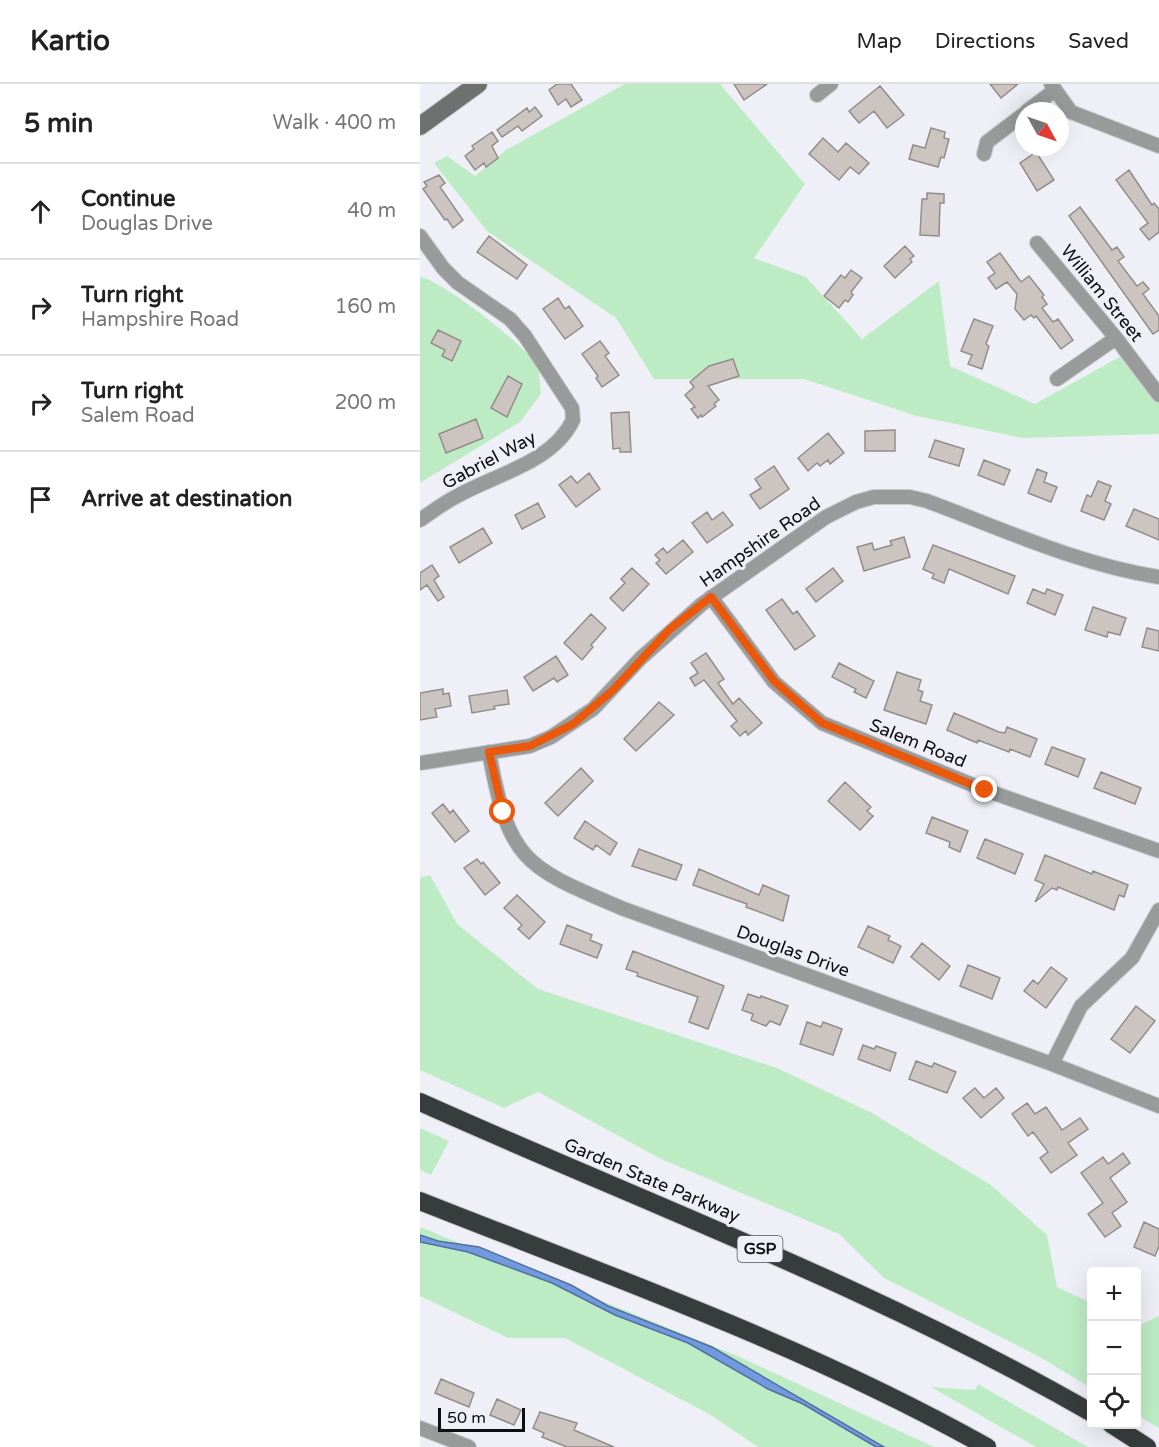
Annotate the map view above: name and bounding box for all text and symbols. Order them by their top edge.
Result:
text: Kartio [30,24,110,58]
text: Map [856,29,902,54]
text: Directions [935,29,1035,54]
text: Saved [1068,29,1129,54]
north arrow [1015,102,1069,156]
text: 5 min [24,108,93,139]
text: Walk · 400 m [273,111,396,135]
text: Continue [81,186,176,212]
icon: ahead [24,195,57,228]
text: 40 m [347,199,396,223]
text: Douglas Drive [81,212,213,236]
street label: William Street [1056,240,1148,346]
text: Turn right [81,282,183,308]
icon: right [24,291,57,324]
text: 160 m [335,295,396,319]
text: Hampshire Road [81,308,239,332]
text: Turn right [81,378,183,404]
icon: right [24,387,57,420]
text: 200 m [335,391,396,415]
text: Salem Road [81,404,195,428]
street label: Gabriel Way [438,426,540,494]
icon: arrive [24,483,57,516]
text: Arrive at destination [81,486,292,512]
street label: Hampshire Road [695,492,825,592]
street label: Salem Road [866,714,970,772]
route end [971,776,997,802]
route start [489,798,515,824]
street label: Douglas Drive [733,920,853,982]
street label: Garden State Parkway [561,1133,744,1227]
road number: GSP [738,1236,782,1262]
map controls [1087,1267,1141,1429]
button: + [1087,1267,1141,1321]
button: − [1087,1321,1141,1375]
button: locate [1087,1375,1141,1429]
scale bar [438,1405,525,1432]
text: 50 m [447,1408,486,1428]

